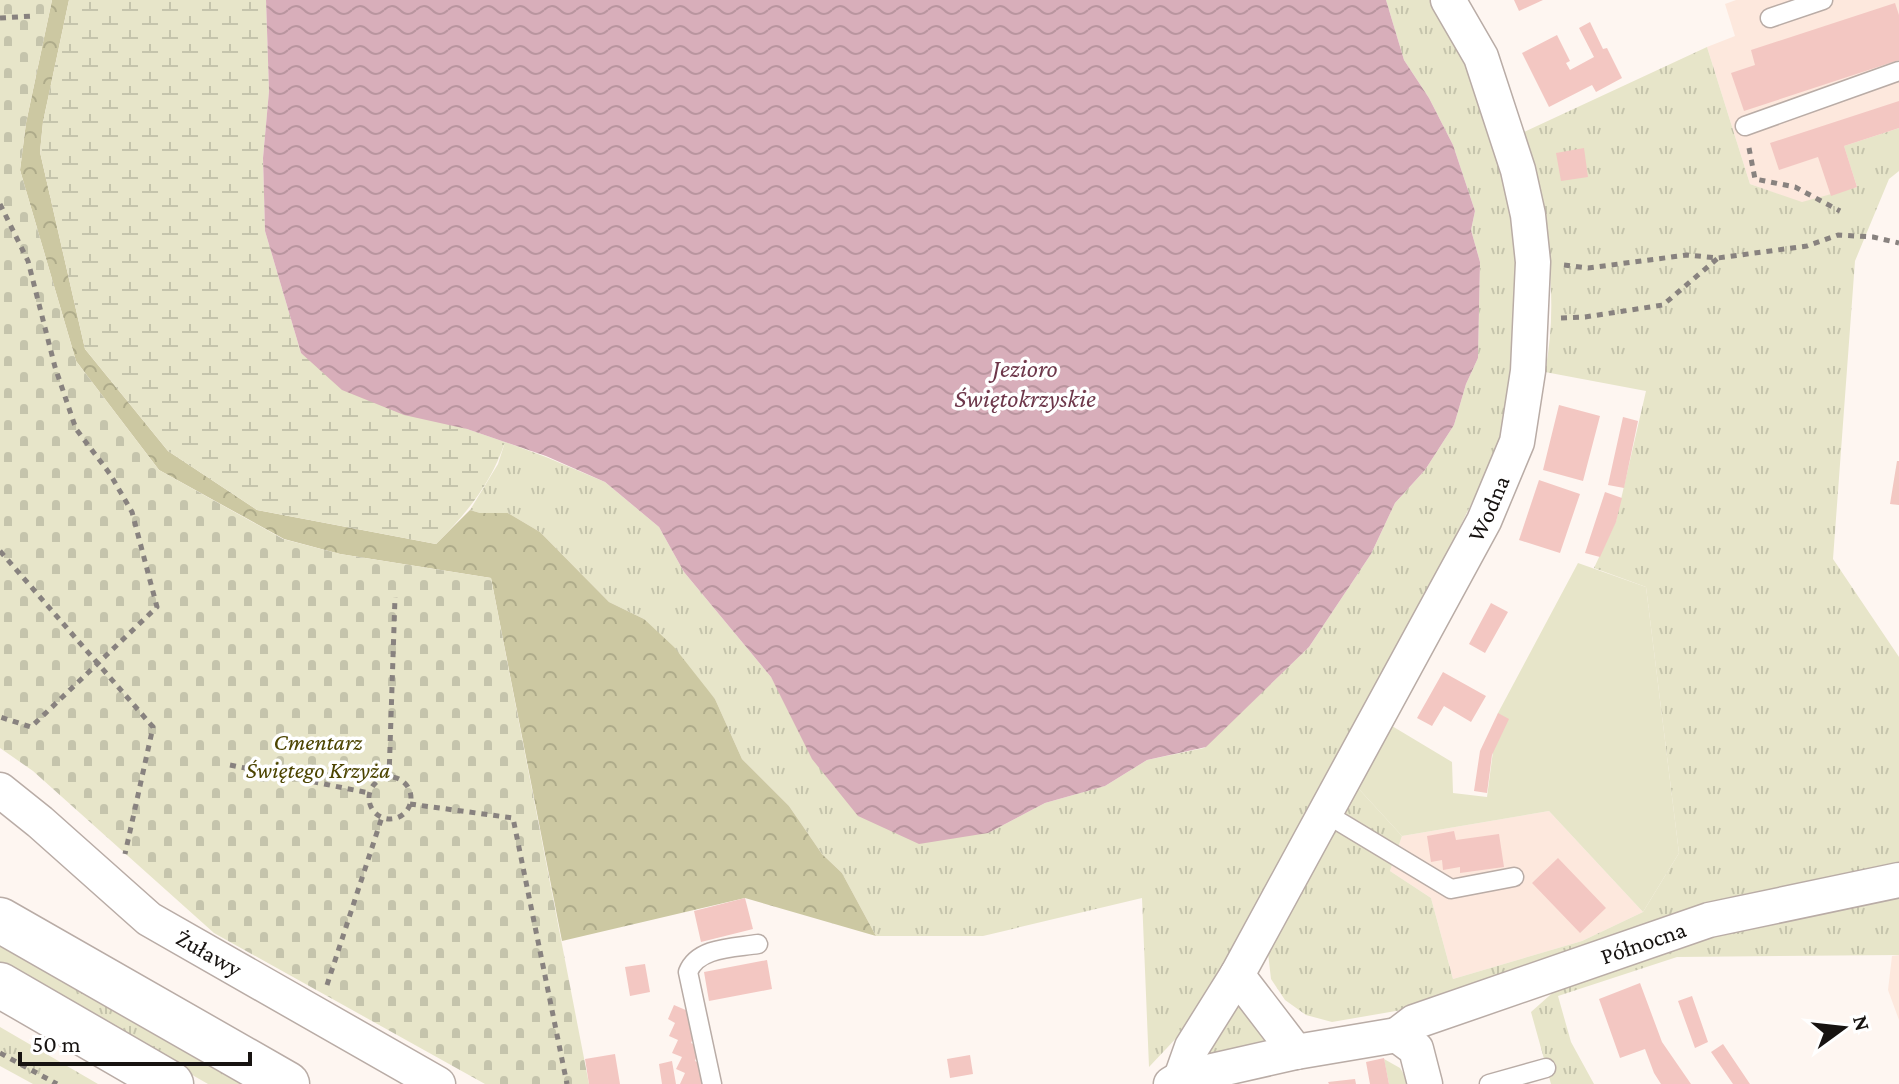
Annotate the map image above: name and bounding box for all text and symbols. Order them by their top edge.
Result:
water label: Jezioro Świętokrzyskie [954,354,1096,413]
street label: Wodna [1461,471,1515,546]
park label: Cmentarz Świętego Krzyża [246,728,390,783]
street label: Północna [1597,915,1689,969]
street label: Żuławy [171,923,247,983]
north arrow [1803,988,1883,1068]
text: N [1848,1012,1876,1033]
scale bar [20,1016,250,1066]
text: 50 m [32,1030,81,1057]

